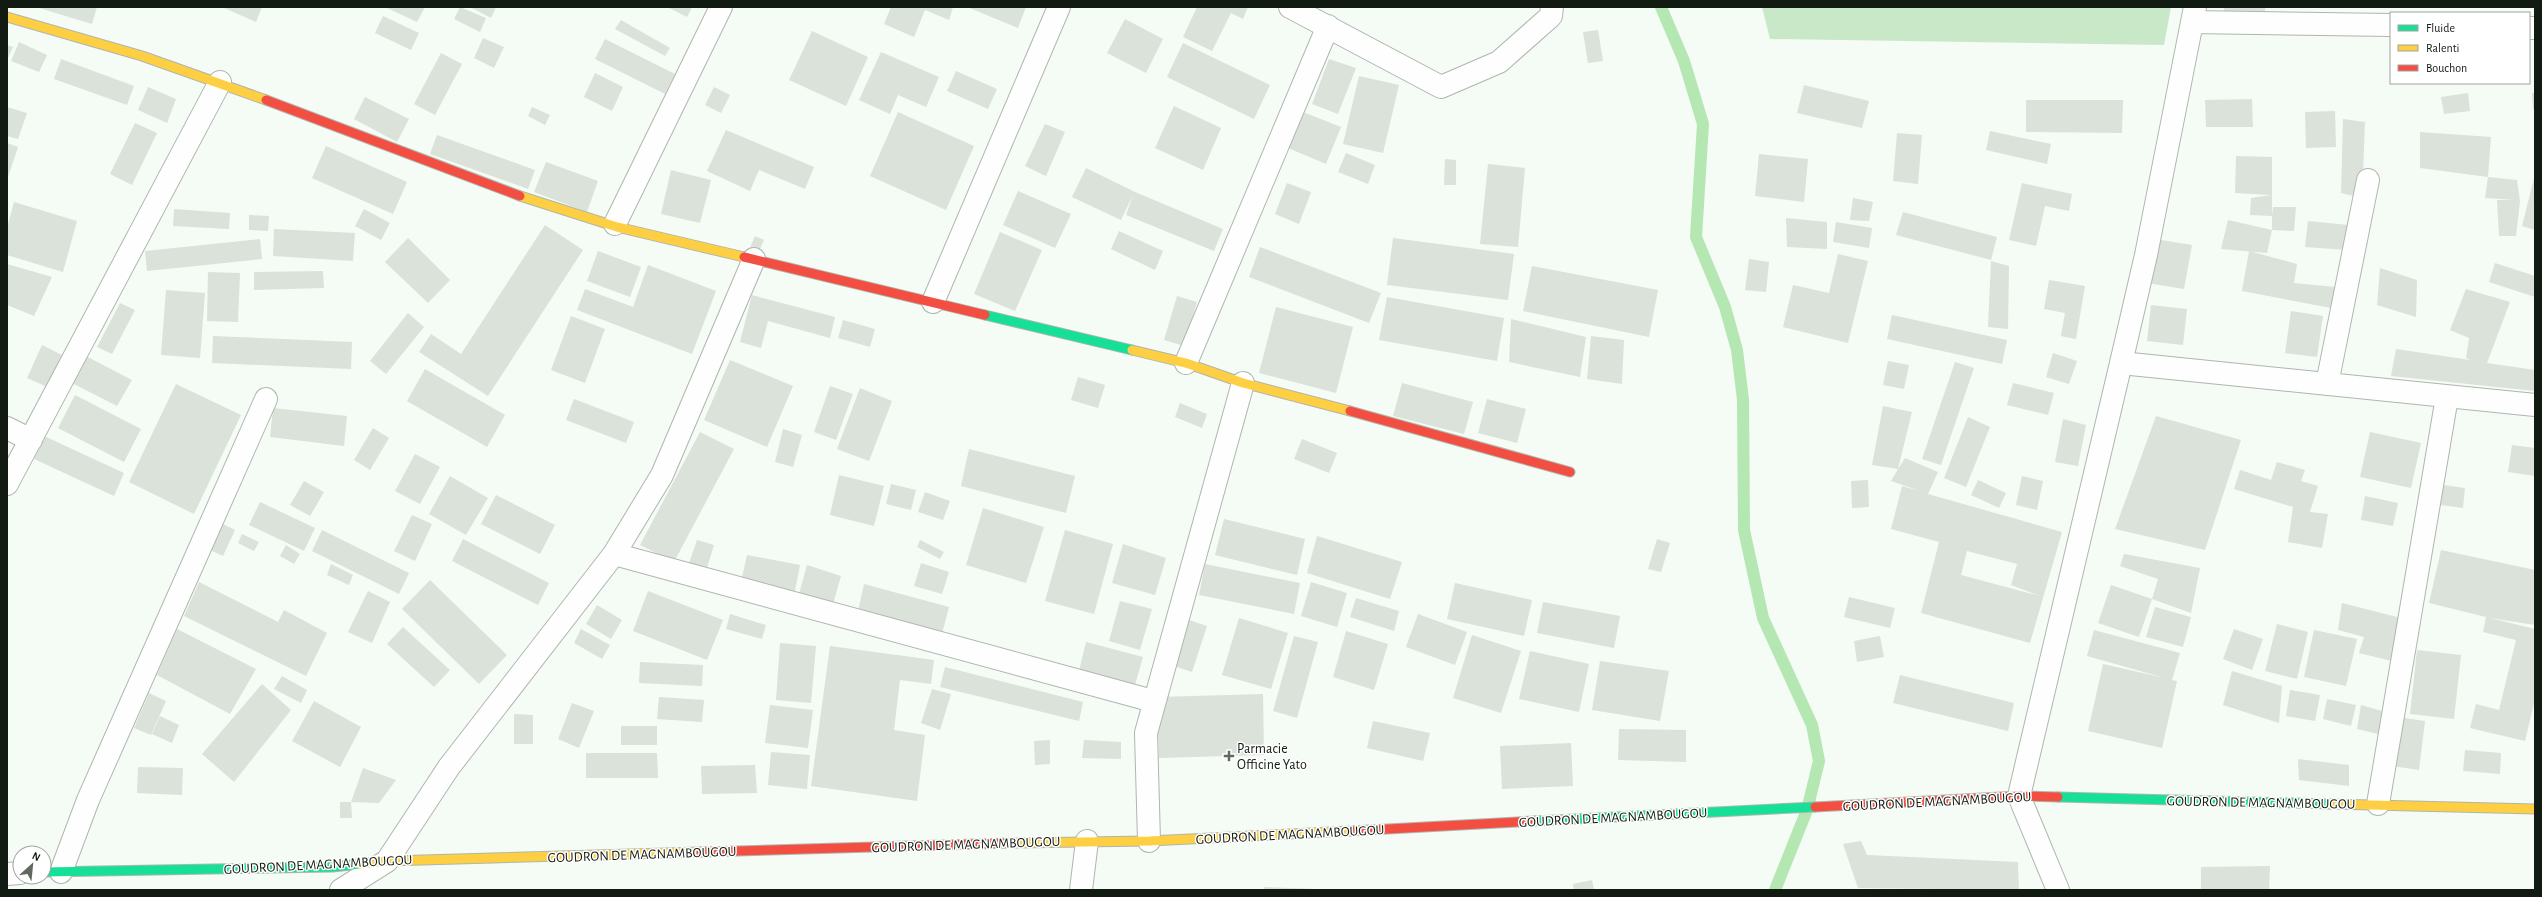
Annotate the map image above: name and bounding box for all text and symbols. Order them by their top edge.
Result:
legend [2390,12,2530,84]
text: Fluide [2426,22,2455,34]
text: Ralenti [2426,42,2459,54]
text: Bouchon [2426,62,2467,74]
place label: Parmacie Officine Yato [1237,742,1307,772]
marker: Parmacie Officine Yato [1224,751,1234,761]
street label: GOUDRON DE MAGNAMBOUGOU [1842,790,2032,814]
street label: GOUDRON DE MAGNAMBOUGOU [2166,794,2356,812]
street label: GOUDRON DE MAGNAMBOUGOU [1518,806,1708,830]
street label: GOUDRON DE MAGNAMBOUGOU [1195,823,1385,847]
street label: GOUDRON DE MAGNAMBOUGOU [871,835,1061,855]
north arrow [12,845,52,885]
street label: GOUDRON DE MAGNAMBOUGOU [547,845,737,865]
text: N [30,850,42,863]
street label: GOUDRON DE MAGNAMBOUGOU [223,853,413,877]

